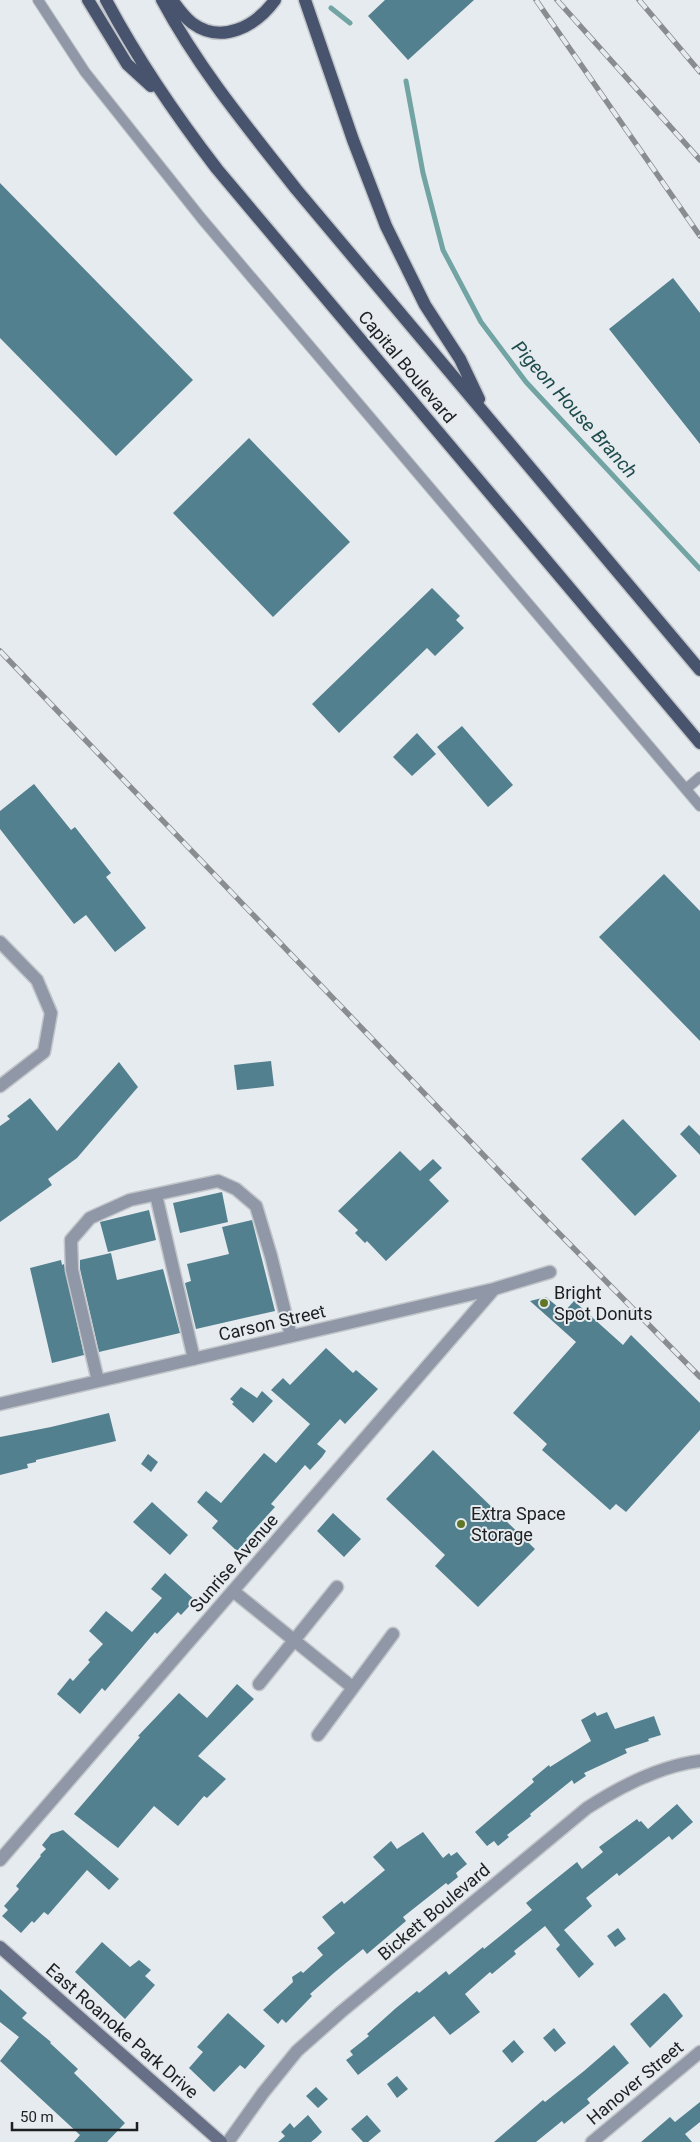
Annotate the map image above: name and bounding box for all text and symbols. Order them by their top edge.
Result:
street label: Capital Boulevard [354,306,460,427]
water label: Pigeon House Branch [507,336,642,483]
place label: Bright Spot Donuts [554,1282,653,1324]
marker: Bright Spot Donuts [538,1297,550,1309]
street label: Carson Street [216,1300,327,1345]
place label: Extra Space Storage [471,1503,566,1545]
street label: Sunrise Avenue [185,1509,282,1616]
marker: Extra Space Storage [455,1518,467,1530]
street label: Bickett Boulevard [374,1859,494,1964]
street label: East Roanoke Park Drive [42,1959,203,2103]
street label: Hanover Street [582,2036,687,2129]
scale bar [12,2100,138,2132]
text: 50 m [20,2108,54,2126]

